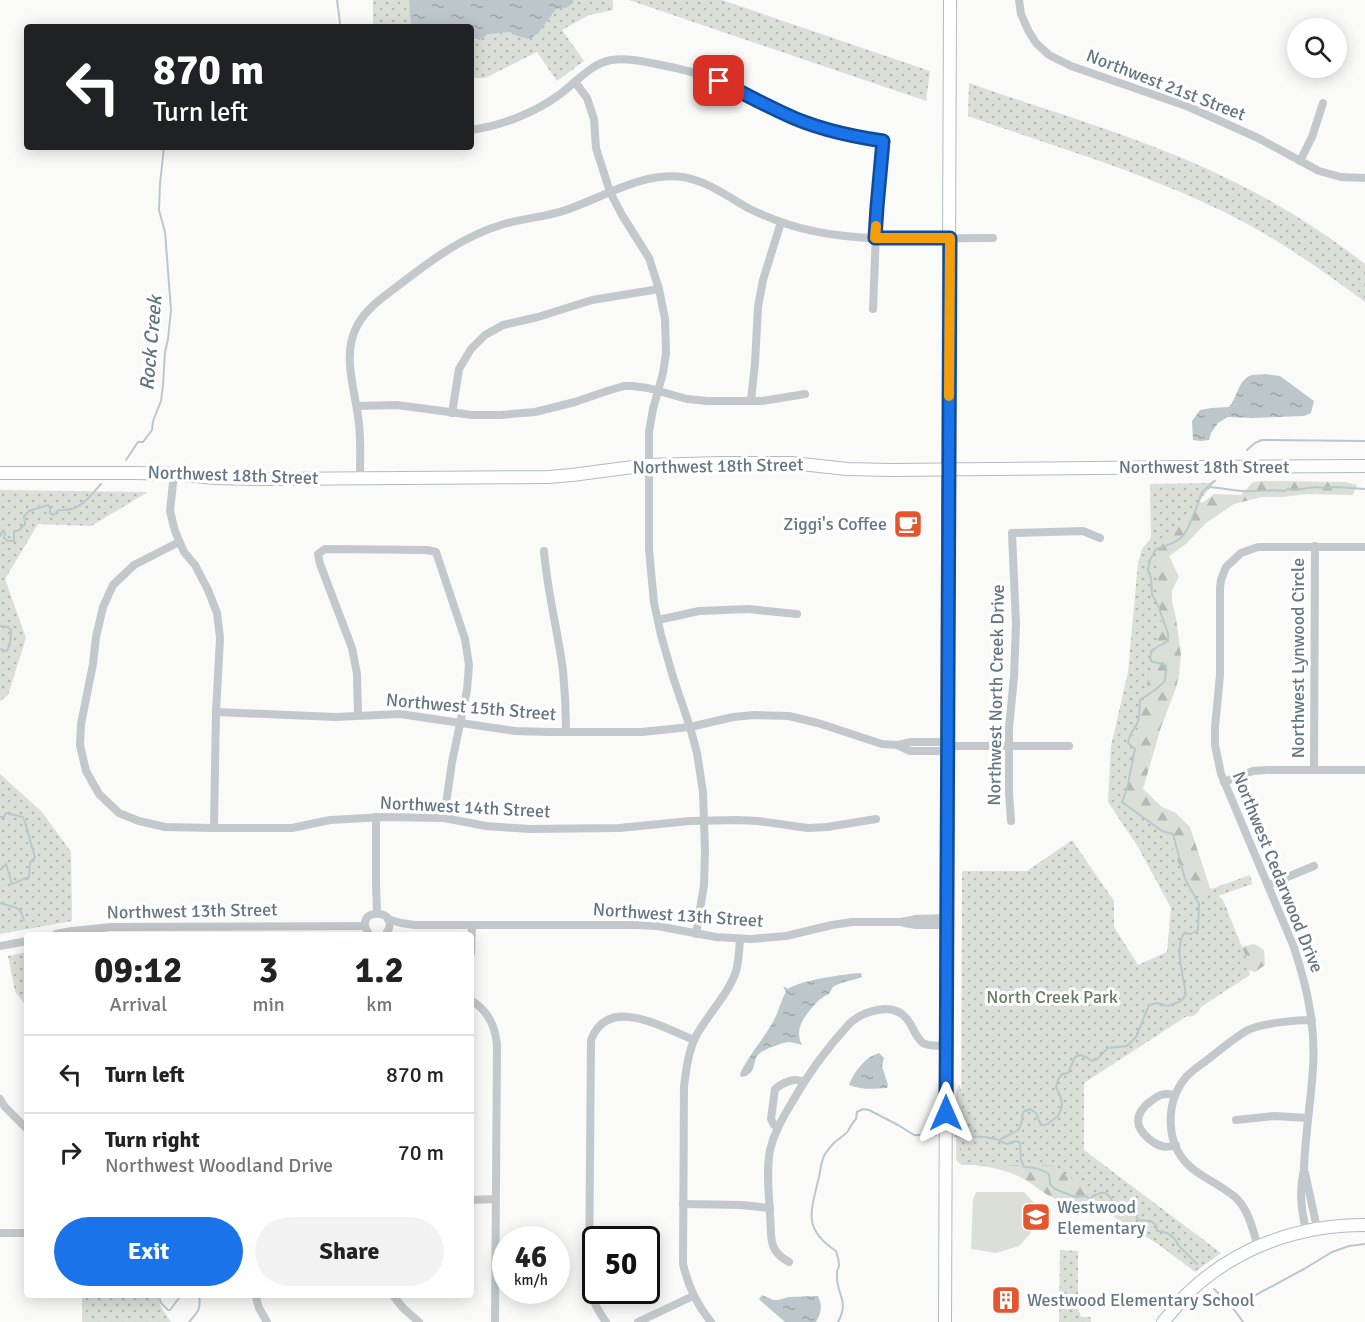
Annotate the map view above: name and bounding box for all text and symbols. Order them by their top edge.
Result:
map controls [1287,18,1347,78]
button: search [1287,18,1347,78]
street label: Northwest 21st Street [1083,44,1249,126]
text: 870 m [153,45,264,96]
icon: left [54,48,132,126]
pin [693,55,744,106]
icon: arrive [702,64,735,97]
text: Turn left [153,96,248,129]
water label: Rock Creek [134,293,168,391]
street label: Northwest 18th Street [632,454,804,478]
street label: Northwest 18th Street [1119,456,1289,478]
street label: Northwest 18th Street [147,461,319,489]
cafe icon: Ziggi's Coffee [892,508,924,540]
place label: Ziggi's Coffee [783,513,887,535]
street label: Northwest Lynwood Circle [1287,558,1309,758]
street label: Northwest North Creek Drive [983,584,1009,806]
street label: Northwest 15th Street [385,689,557,725]
street label: Northwest Cedarwood Drive [1228,768,1328,976]
street label: Northwest 14th Street [379,792,551,822]
street label: Northwest 13th Street [592,898,764,932]
street label: Northwest 13th Street [106,899,278,923]
text: 09:12 [94,948,182,993]
text: 3 [259,948,278,993]
text: 1.2 [355,948,404,993]
park label: North Creek Park [986,986,1118,1008]
text: Arrival [109,992,167,1017]
text: min [252,992,285,1017]
text: km [366,992,392,1017]
icon: left [54,1058,87,1091]
text: Turn left [105,1061,185,1088]
text: 870 m [386,1061,444,1088]
position arrow [914,1081,978,1145]
text: Turn right [105,1126,200,1153]
icon: right [54,1136,87,1169]
text: 70 m [398,1139,444,1166]
text: Northwest Woodland Drive [105,1153,333,1178]
place label: Westwood Elementary [1057,1196,1146,1239]
school or university icon: Westwood Elementary [1020,1201,1052,1233]
button: Exit [54,1217,243,1286]
button: Share [255,1217,444,1286]
speed limit sign: 50 [582,1226,660,1304]
text: 46 [515,1239,547,1276]
text: km/h [514,1271,548,1289]
building icon: Westwood Elementary School [990,1284,1022,1316]
place label: Westwood Elementary School [1027,1289,1255,1311]

